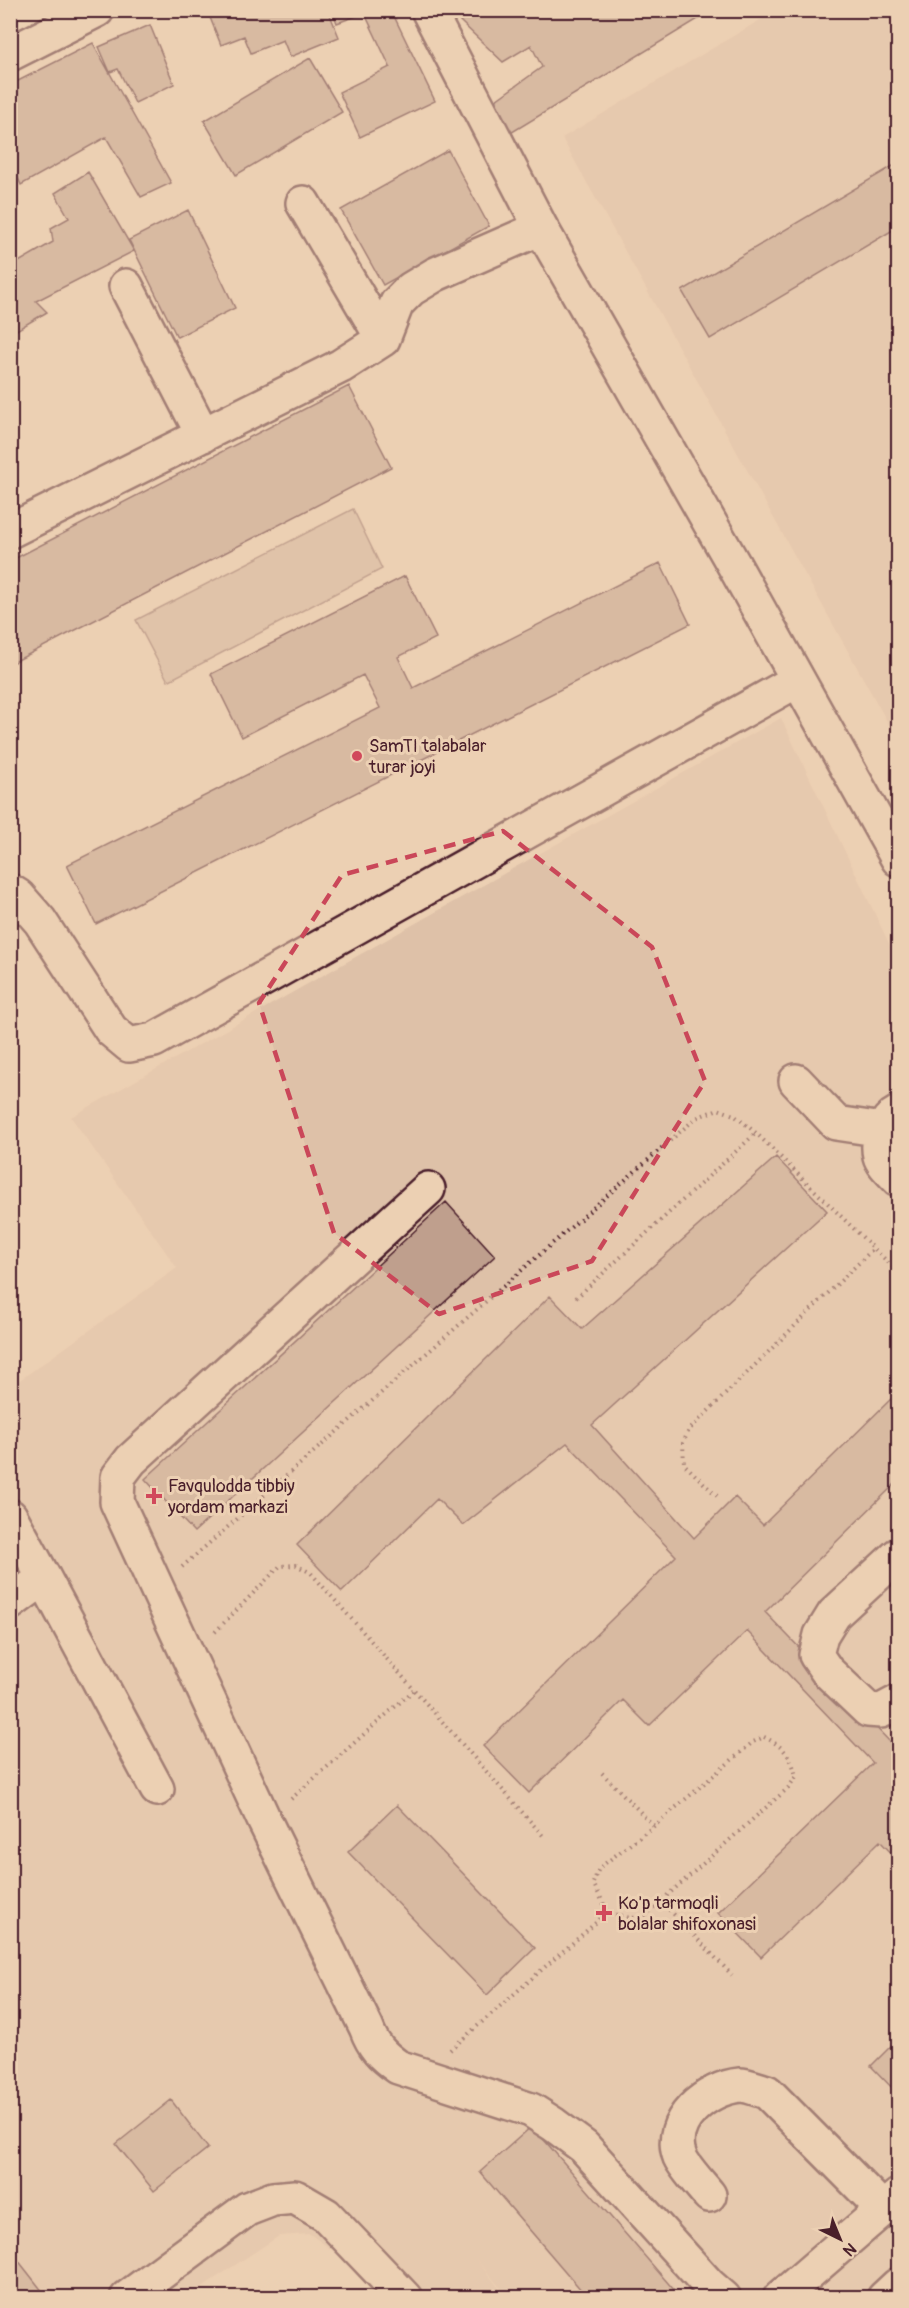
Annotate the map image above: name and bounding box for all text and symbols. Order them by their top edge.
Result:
place label: SamTI talabalar turar joyi [368,735,487,779]
marker: SamTI talabalar turar joyi [350,749,364,763]
place label: Favqulodda tibbiy yordam markazi [167,1475,295,1519]
marker: Favqulodda tibbiy yordam markazi [145,1487,163,1505]
place label: Ko'p tarmoqli bolalar shifoxonasi [618,1892,756,1936]
marker: Ko'p tarmoqli bolalar shifoxonasi [595,1904,613,1922]
north arrow [810,2209,870,2269]
text: N [839,2238,860,2260]

